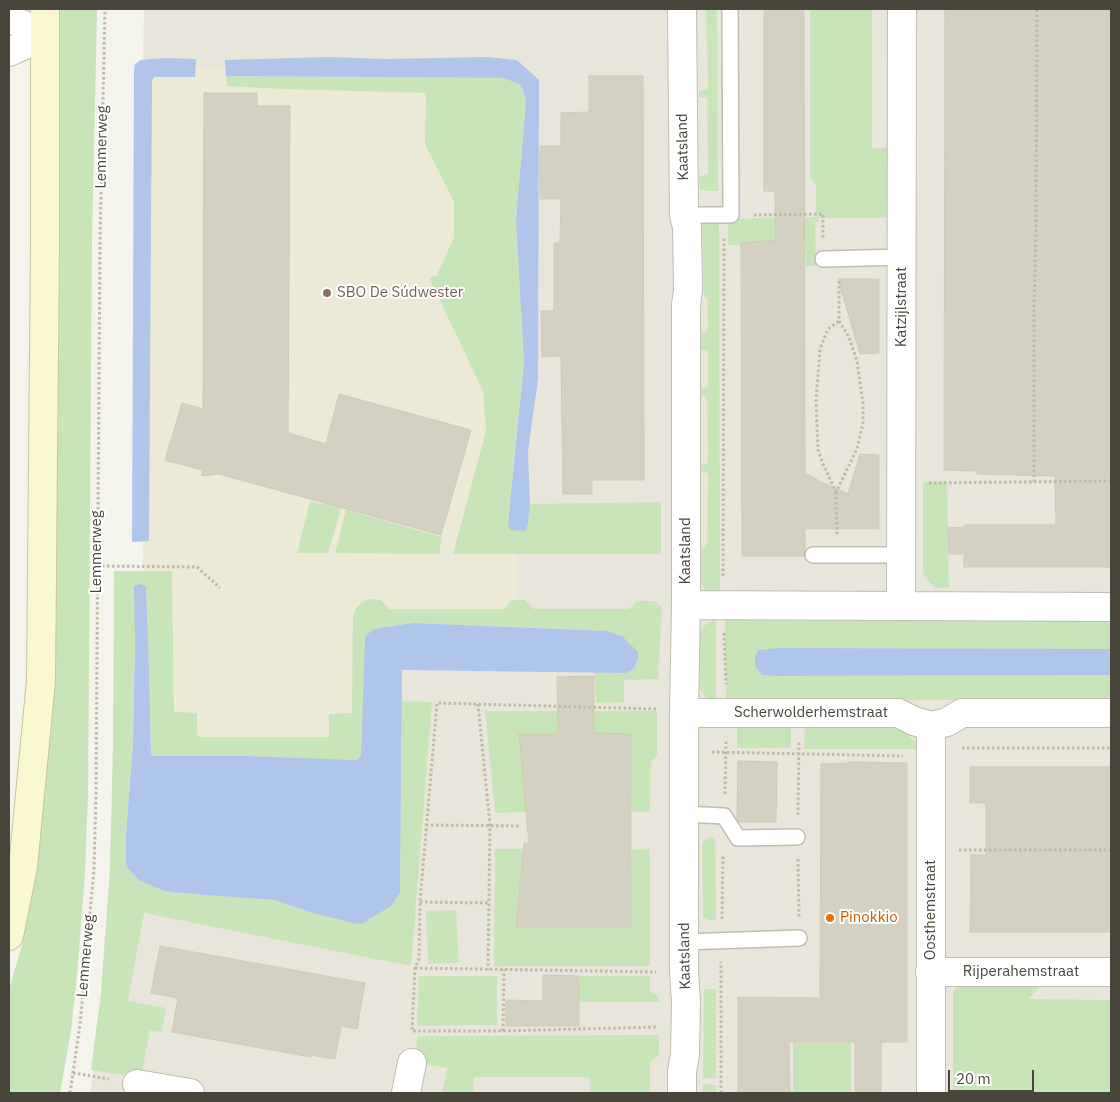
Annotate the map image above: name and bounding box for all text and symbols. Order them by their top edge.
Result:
street label: Lemmerweg [92,105,112,189]
street label: Kaatsland [673,113,693,181]
street label: Katzijlstraat [893,267,911,347]
place label: SBO De Súdwester [337,284,463,302]
marker: SBO De Súdwester [321,287,333,299]
street label: Lemmerweg [88,510,106,594]
street label: Kaatsland [677,517,695,585]
street label: Scherwolderhemstraat [734,704,888,722]
street label: Oosthemstraat [922,860,940,960]
place label: Pinokkio [840,909,898,927]
marker: Pinokkio [824,912,836,924]
street label: Lemmerweg [73,914,99,998]
street label: Kaatsland [675,922,695,990]
street label: Rijperahemstraat [963,963,1079,981]
scale bar [950,1060,1036,1092]
text: 20 m [956,1069,991,1088]

